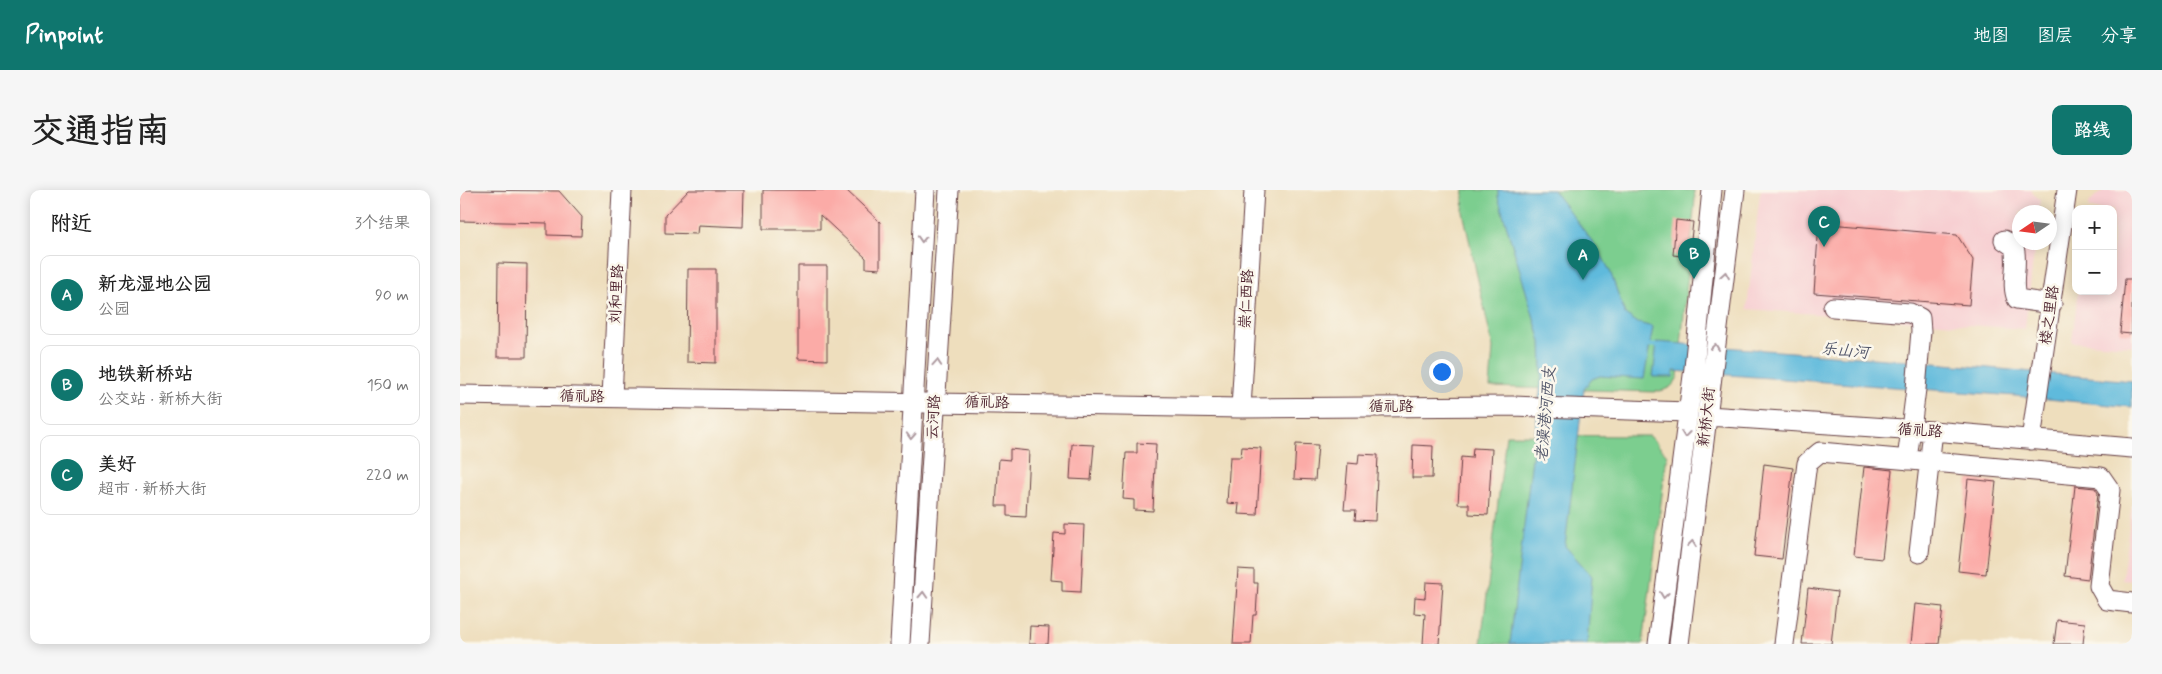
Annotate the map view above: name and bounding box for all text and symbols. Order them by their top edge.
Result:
text: Pinpoint [25,20,103,51]
text: 地图 [1973,24,2009,48]
text: 图层 [2037,24,2073,48]
text: 分享 [2101,24,2137,48]
button: 路线 [2052,105,2132,155]
text: 交通指南 [30,109,170,155]
north arrow [2012,205,2057,250]
map controls [2072,205,2117,295]
button: + [2072,205,2117,250]
pin: C [1808,206,1840,247]
text: 附近 [50,210,92,238]
text: 3个结果 [355,213,410,234]
one-way arrow [917,235,928,243]
pin: B [1678,238,1710,279]
pin: A [1567,239,1599,280]
button: − [2072,250,2117,295]
street label: 刘和里路 [605,264,629,324]
street label: 崇仁西路 [1235,269,1259,329]
one-way arrow [1720,271,1730,280]
text: 新龙湿地公园 [98,272,212,297]
street label: 楼之里路 [2036,284,2064,346]
text: A [62,285,72,306]
text: 90 m [375,285,409,306]
text: 公园 [98,299,130,320]
water label: 乐山河 [1820,338,1873,364]
one-way arrow [1709,342,1720,350]
one-way arrow [932,359,943,367]
your location [1429,359,1455,385]
text: 地铁新桥站 [98,362,193,387]
water label: 老澡港河西支 [1531,365,1561,463]
text: B [62,375,72,396]
text: 150 m [367,375,409,396]
street label: 新桥大街 [1694,386,1720,448]
street label: 循礼路 [559,387,605,407]
text: 公交站 · 新桥大街 [98,389,222,410]
street label: 循礼路 [964,393,1010,413]
street label: 云河路 [923,394,945,440]
street label: 循礼路 [1368,397,1414,417]
street label: 循礼路 [1897,419,1943,443]
one-way arrow [1680,430,1691,438]
one-way arrow [906,432,917,440]
text: 美好 [98,452,136,477]
text: C [61,465,73,486]
text: 220 m [366,465,409,486]
text: 超市 · 新桥大街 [98,479,206,500]
one-way arrow [1686,539,1697,547]
one-way arrow [918,591,929,599]
one-way arrow [1660,591,1670,600]

